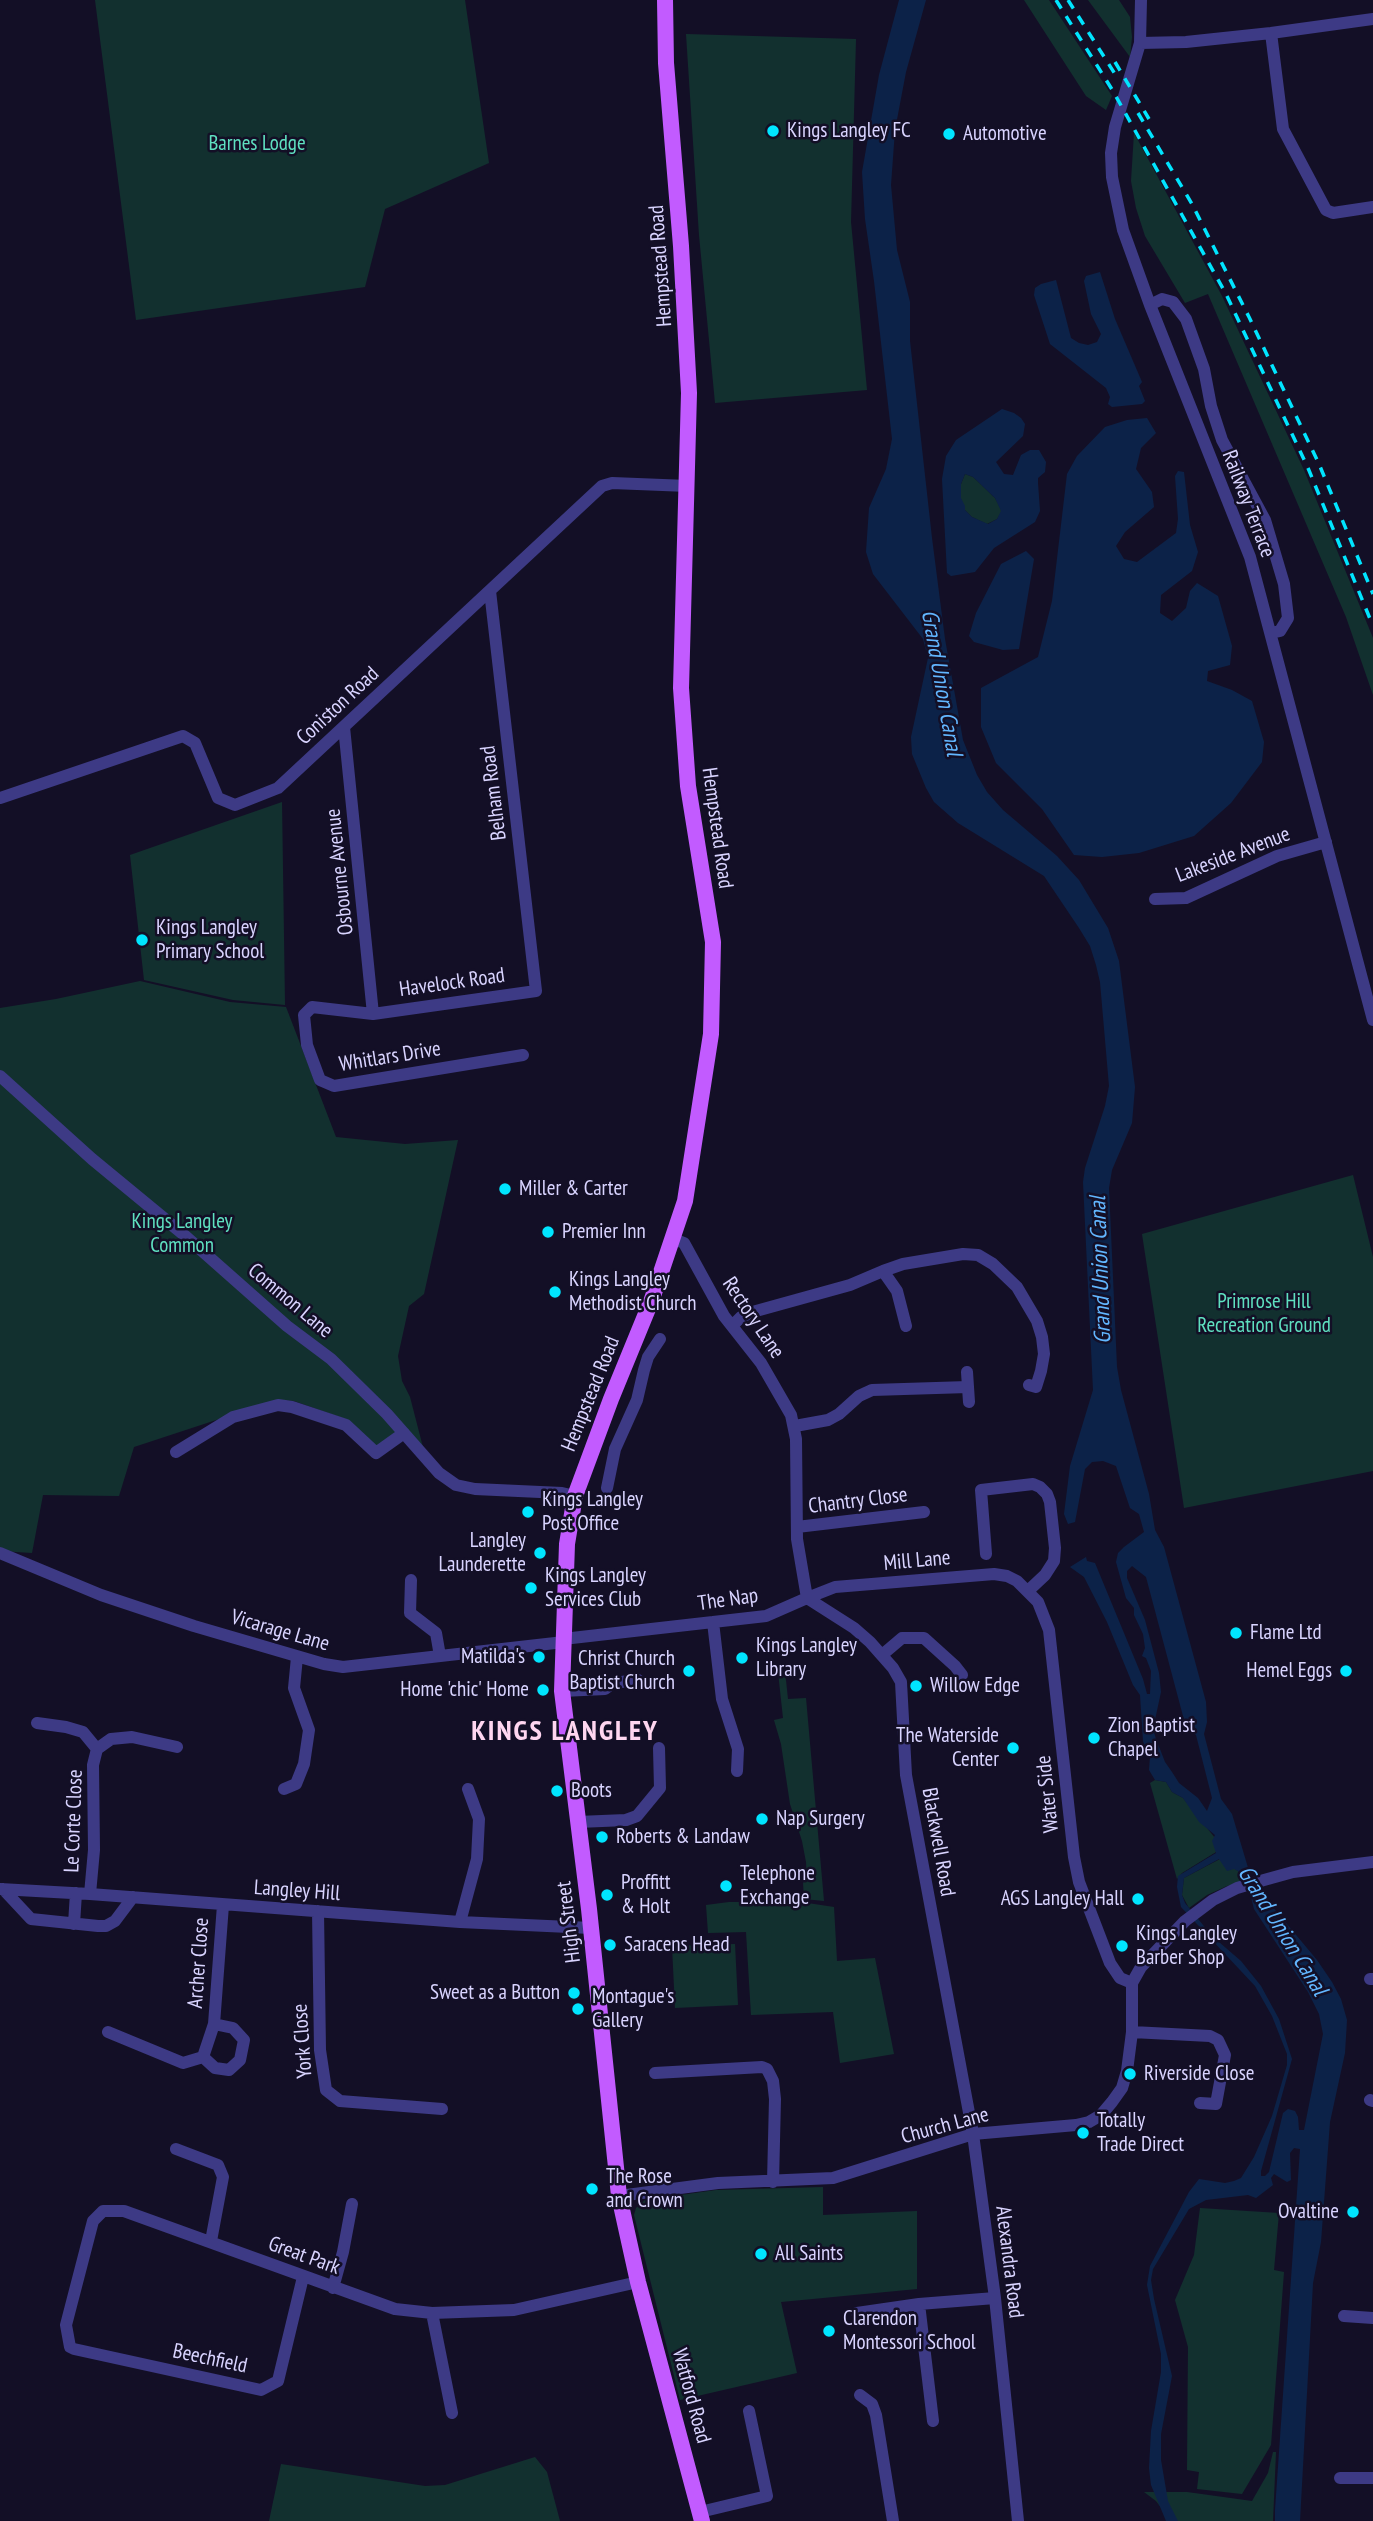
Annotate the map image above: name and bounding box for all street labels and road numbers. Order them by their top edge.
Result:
street label: Hempstead Road [644,204,678,328]
street label: Railway Terrace [1216,447,1280,561]
street label: Coniston Road [292,662,384,750]
street label: Belham Road [476,744,512,842]
street label: Hempstead Road [696,766,738,890]
street label: Osbourne Avenue [321,807,359,937]
street label: Lakeside Avenue [1172,822,1294,888]
street label: Havelock Road [398,963,506,1003]
street label: Whitlars Drive [337,1037,443,1077]
street label: Common Lane [242,1258,338,1344]
street label: Rectory Lane [717,1273,789,1363]
street label: Hempstead Road [556,1333,626,1455]
street label: Chantry Close [807,1482,909,1520]
street label: Mill Lane [883,1546,951,1576]
street label: The Nap [696,1583,760,1617]
street label: Vicarage Lane [228,1605,332,1657]
street label: Water Side [1031,1754,1065,1834]
street label: Le Corte Close [60,1769,88,1873]
street label: Blackwell Road [916,1786,960,1898]
street label: Langley Hill [253,1875,341,1907]
street label: High Street [551,1880,587,1964]
street label: Archer Close [183,1917,215,2009]
street label: York Close [288,2003,318,2079]
street label: Church Lane [898,2102,992,2150]
street label: Alexandra Road [990,2204,1028,2320]
street label: Great Park [265,2231,343,2281]
street label: Beechfield [170,2339,250,2379]
street label: Watford Road [666,2346,716,2446]

